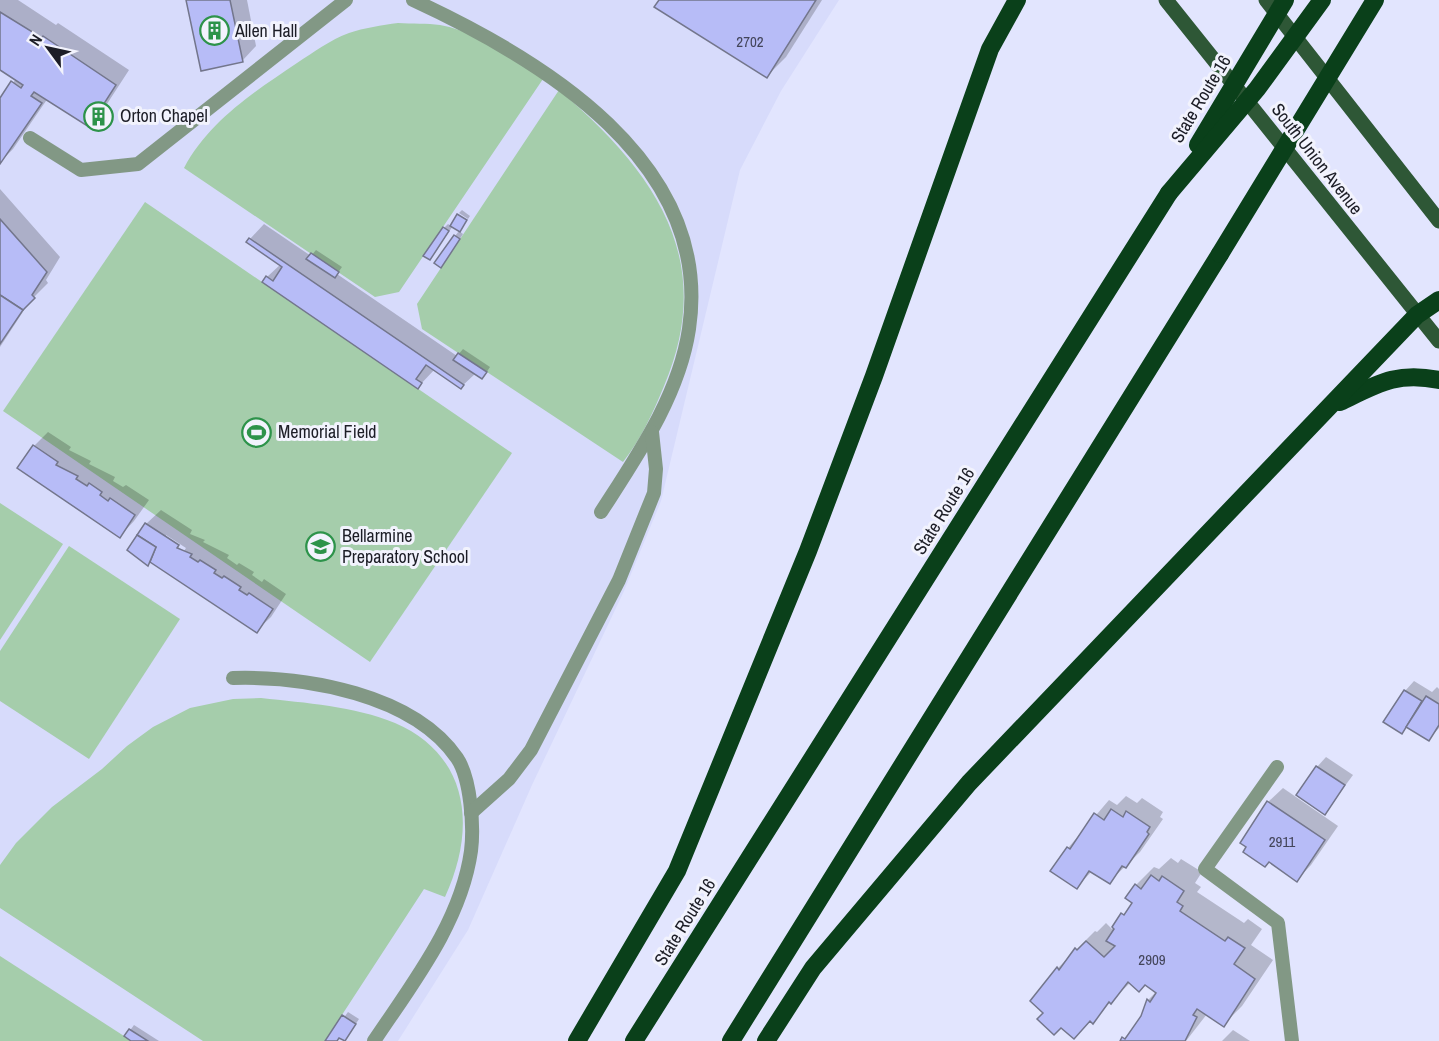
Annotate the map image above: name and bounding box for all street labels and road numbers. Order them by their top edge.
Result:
street label: State Route 16 [1164,50,1237,147]
street label: South Union Avenue [1266,98,1369,220]
street label: State Route 16 [907,462,980,559]
street label: State Route 16 [648,873,721,970]

